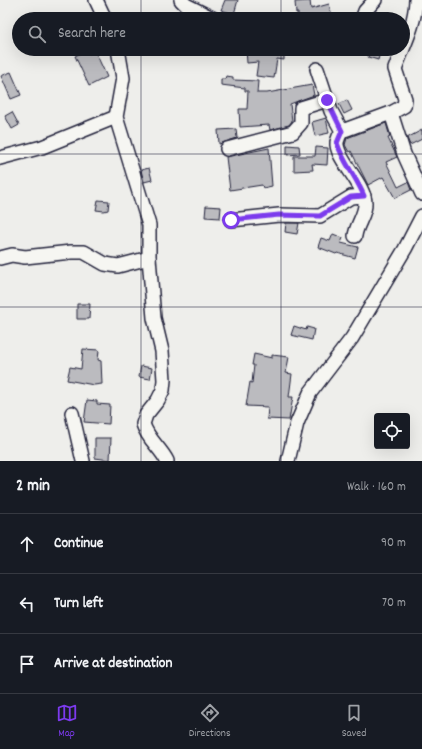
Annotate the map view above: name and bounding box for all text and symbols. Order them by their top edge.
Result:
search box [12,12,410,56]
icon: search [26,23,48,45]
text: Search here [58,23,126,45]
route end [318,91,336,109]
route start [222,211,240,229]
map controls [374,413,410,449]
button: locate [374,413,410,449]
text: 2 min [16,475,50,499]
text: Walk · 160 m [347,478,406,497]
icon: ahead [16,533,38,555]
text: Continue [54,533,103,555]
text: 90 m [381,534,406,553]
icon: left [16,593,38,615]
text: Turn left [54,593,103,615]
text: 70 m [382,594,406,613]
icon: arrive [16,653,38,675]
text: Arrive at destination [54,653,172,675]
tab: Map [56,702,78,742]
tab: Directions [189,702,231,742]
tab: Saved [342,702,366,742]

